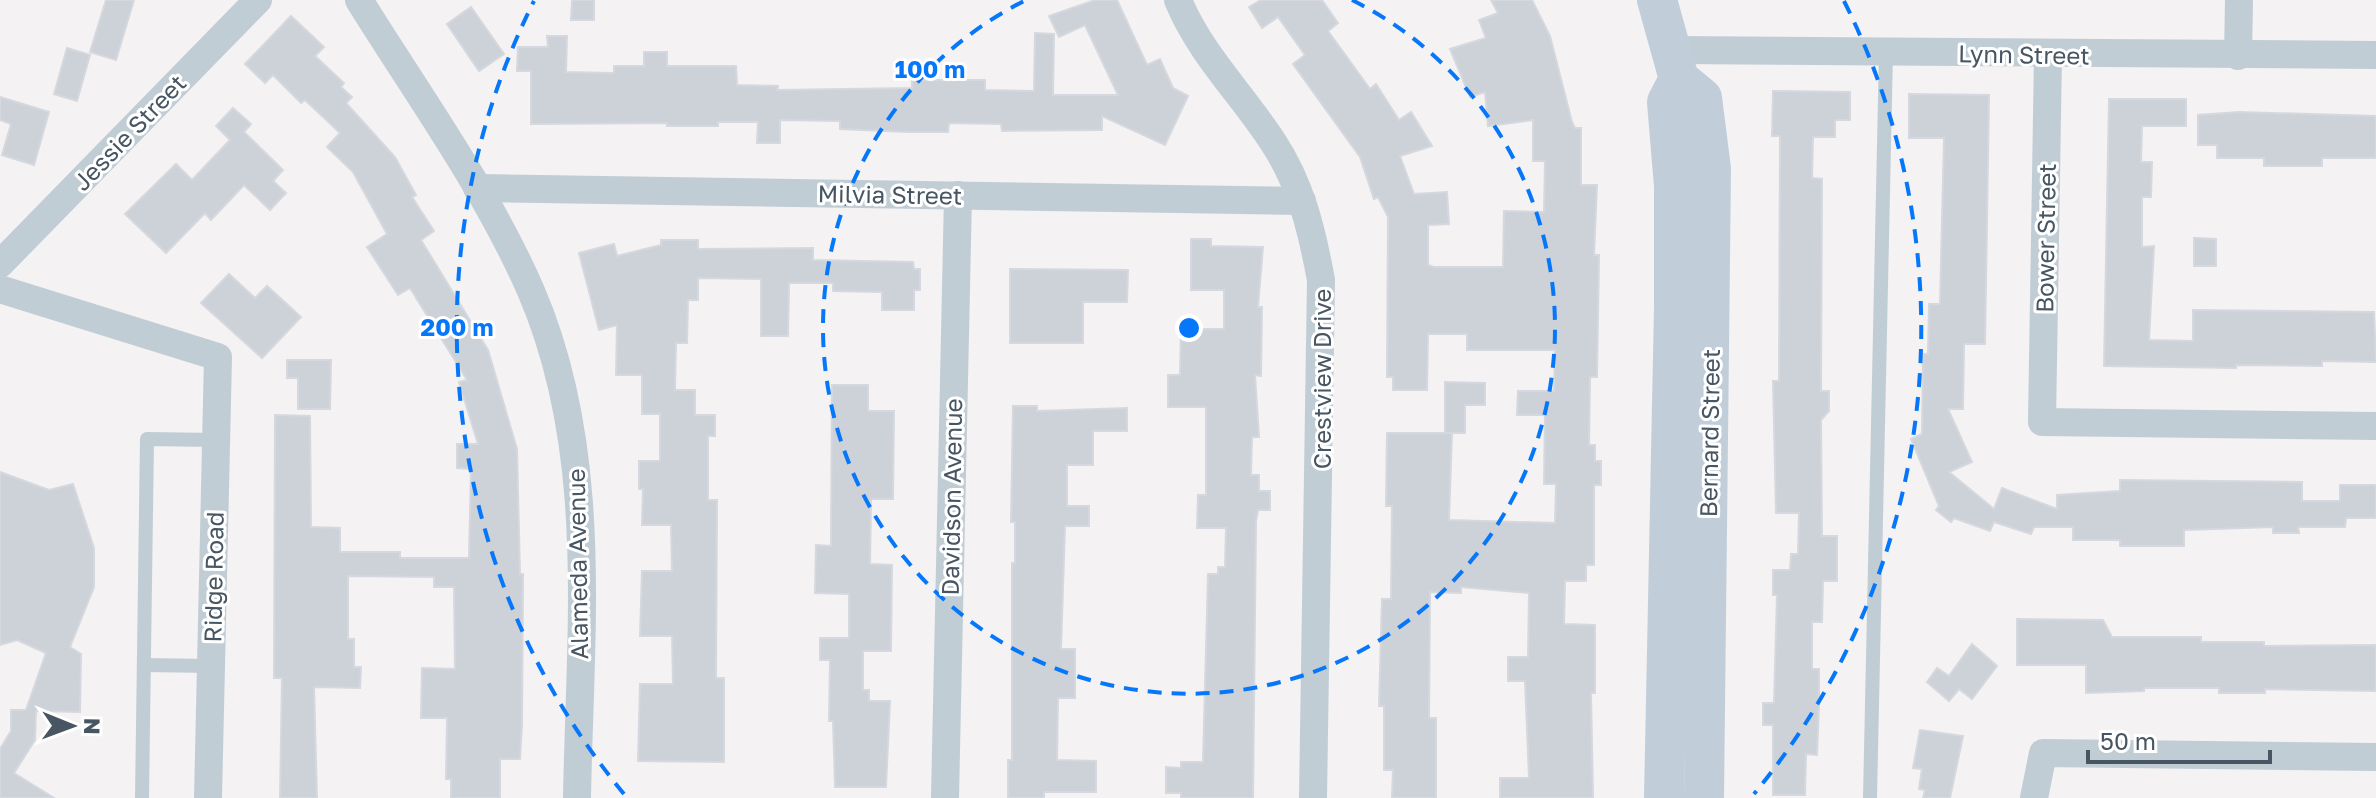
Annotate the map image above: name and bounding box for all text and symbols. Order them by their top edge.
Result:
street label: Lynn Street [1958,38,2090,70]
text: 100 m [895,54,965,83]
street label: Jessie Street [66,68,192,196]
street label: Bower Street [2029,163,2061,313]
street label: Milvia Street [817,178,963,210]
street label: Crestview Drive [1307,289,1336,469]
text: 200 m [421,312,493,341]
centre of rings [1175,314,1203,342]
street label: Bernard Street [1693,348,1725,518]
street label: Davidson Avenue [935,398,967,596]
street label: Alameda Avenue [561,468,593,660]
street label: Ridge Road [197,511,229,643]
north arrow [32,686,112,766]
scale bar [2088,714,2270,764]
text: N [79,718,106,735]
text: 50 m [2100,726,2156,755]

